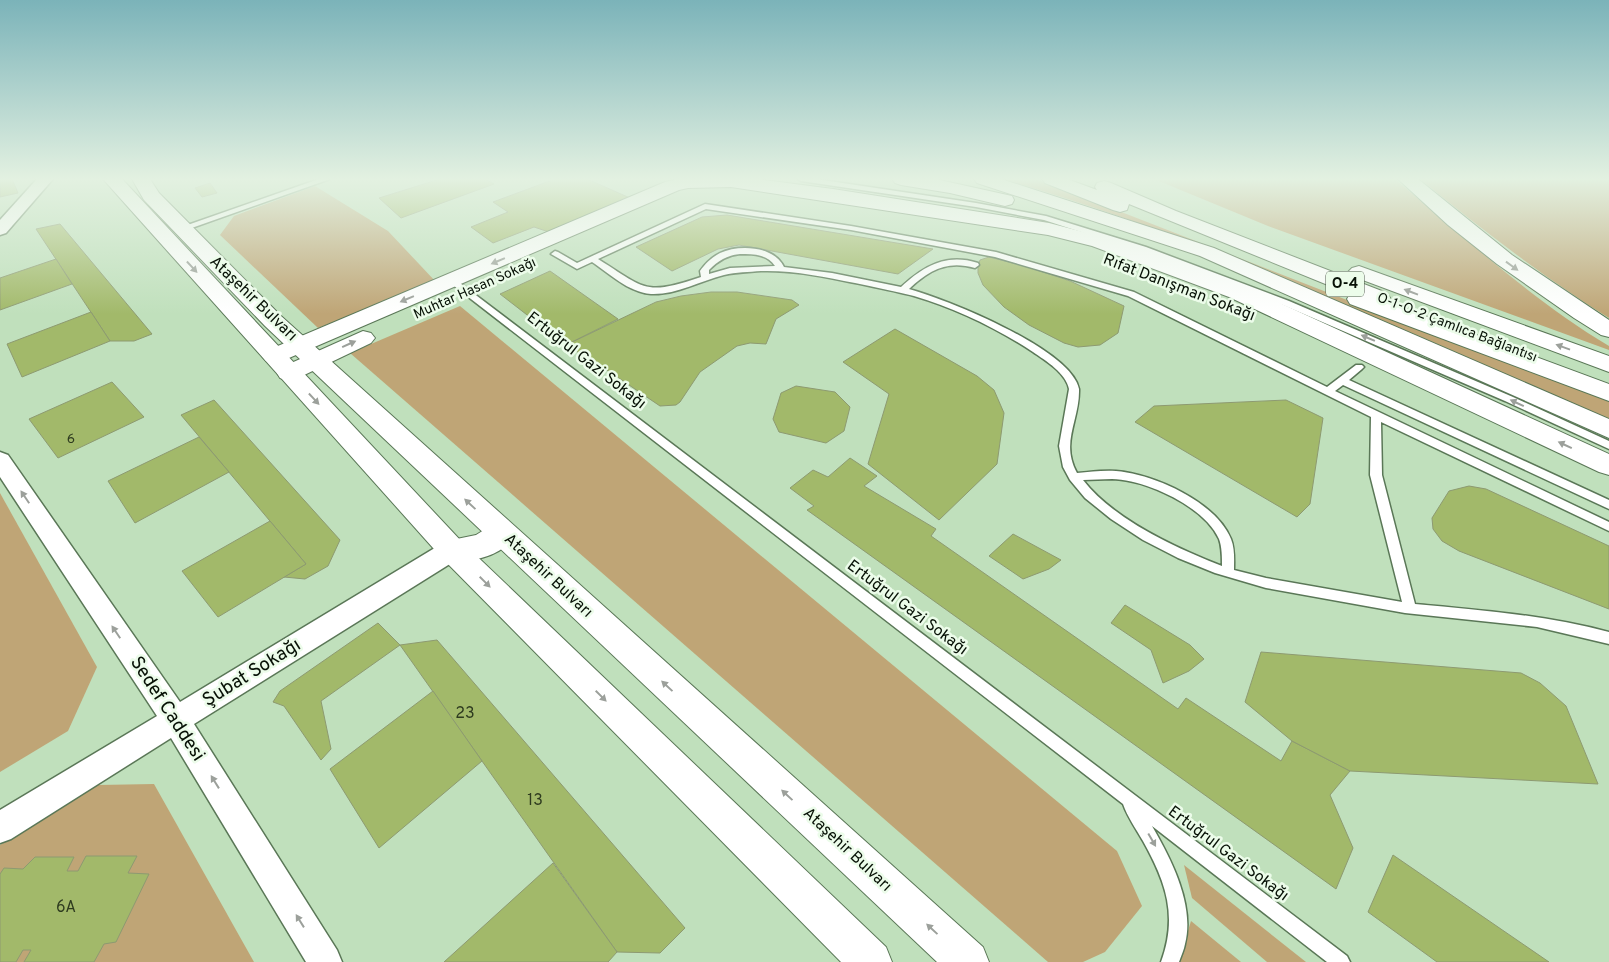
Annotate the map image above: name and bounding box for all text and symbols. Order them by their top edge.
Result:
street label: Rıfat Danışman Sokağı [1100,250,1258,326]
street label: Ataşehir Bulvarı [205,252,301,346]
street label: Muhtar Hasan Sokağı [411,254,539,324]
one-way arrow [491,257,505,265]
one-way arrow [1505,260,1518,271]
one-way arrow [186,261,198,273]
road number: O-4 [1326,272,1364,296]
one-way arrow [1403,288,1418,295]
street label: O-1-O-2 Çamlıca Bağlantısı [1375,290,1539,366]
one-way arrow [400,296,414,304]
street label: Ertuğrul Gazi Sokağı [522,308,650,414]
one-way arrow [1361,334,1375,342]
one-way arrow [342,340,356,348]
one-way arrow [1555,343,1570,351]
one-way arrow [308,393,320,405]
one-way arrow [1510,398,1524,406]
house number: 6 [67,431,75,448]
one-way arrow [1558,440,1572,448]
one-way arrow [20,490,30,504]
one-way arrow [465,498,477,510]
street label: Ataşehir Bulvarı [499,530,597,622]
street label: Ertuğrul Gazi Sokağı [843,556,971,660]
one-way arrow [479,575,491,587]
one-way arrow [111,625,121,638]
street label: Şubat Sokağı [198,633,306,713]
street label: Sedef Caddesi [124,652,210,766]
one-way arrow [661,680,673,691]
one-way arrow [594,689,606,701]
house number: 23 [455,704,475,724]
one-way arrow [210,776,219,789]
one-way arrow [780,790,793,801]
house number: 13 [527,791,543,811]
street label: Ertuğrul Gazi Sokağı [1164,802,1292,906]
street label: Ataşehir Bulvarı [798,804,896,896]
one-way arrow [1147,834,1156,847]
house number: 6A [56,898,76,918]
one-way arrow [295,914,304,927]
one-way arrow [927,923,939,935]

